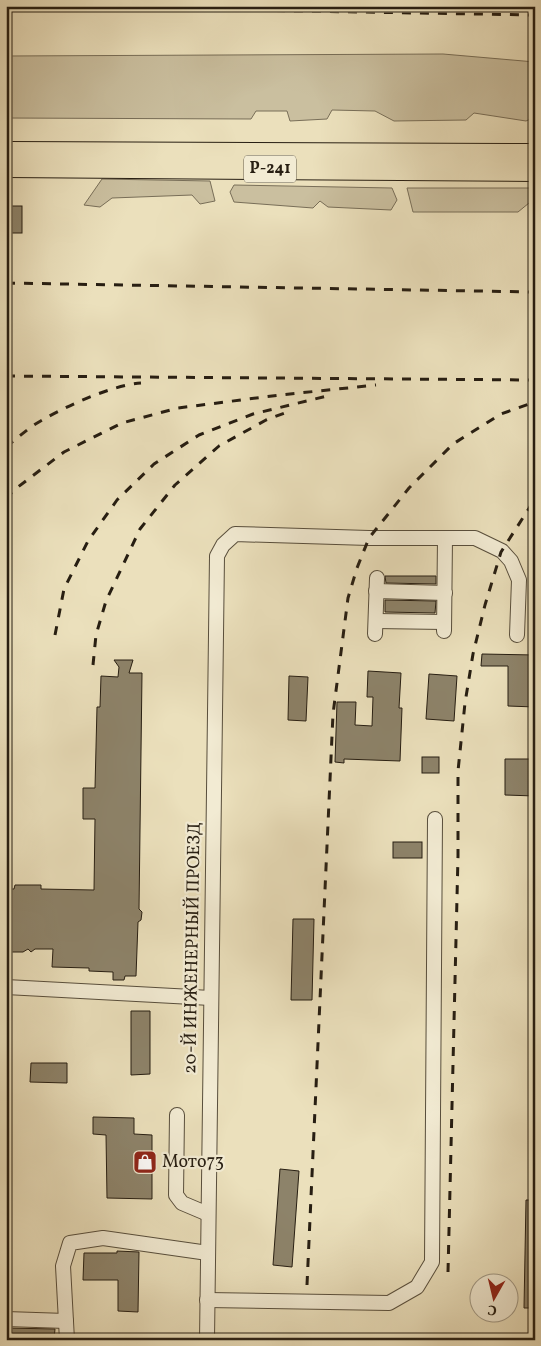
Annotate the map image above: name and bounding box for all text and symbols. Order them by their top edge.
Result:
road number: Р-241 [244,156,296,182]
street label: 20-Й ИНЖЕНЕРНЫЙ ПРОЕЗД [178,822,208,1074]
shop icon: Мото73 [132,1149,158,1175]
place label: Мото73 [162,1150,224,1175]
north arrow [468,1274,518,1324]
text: С [487,1299,498,1319]

